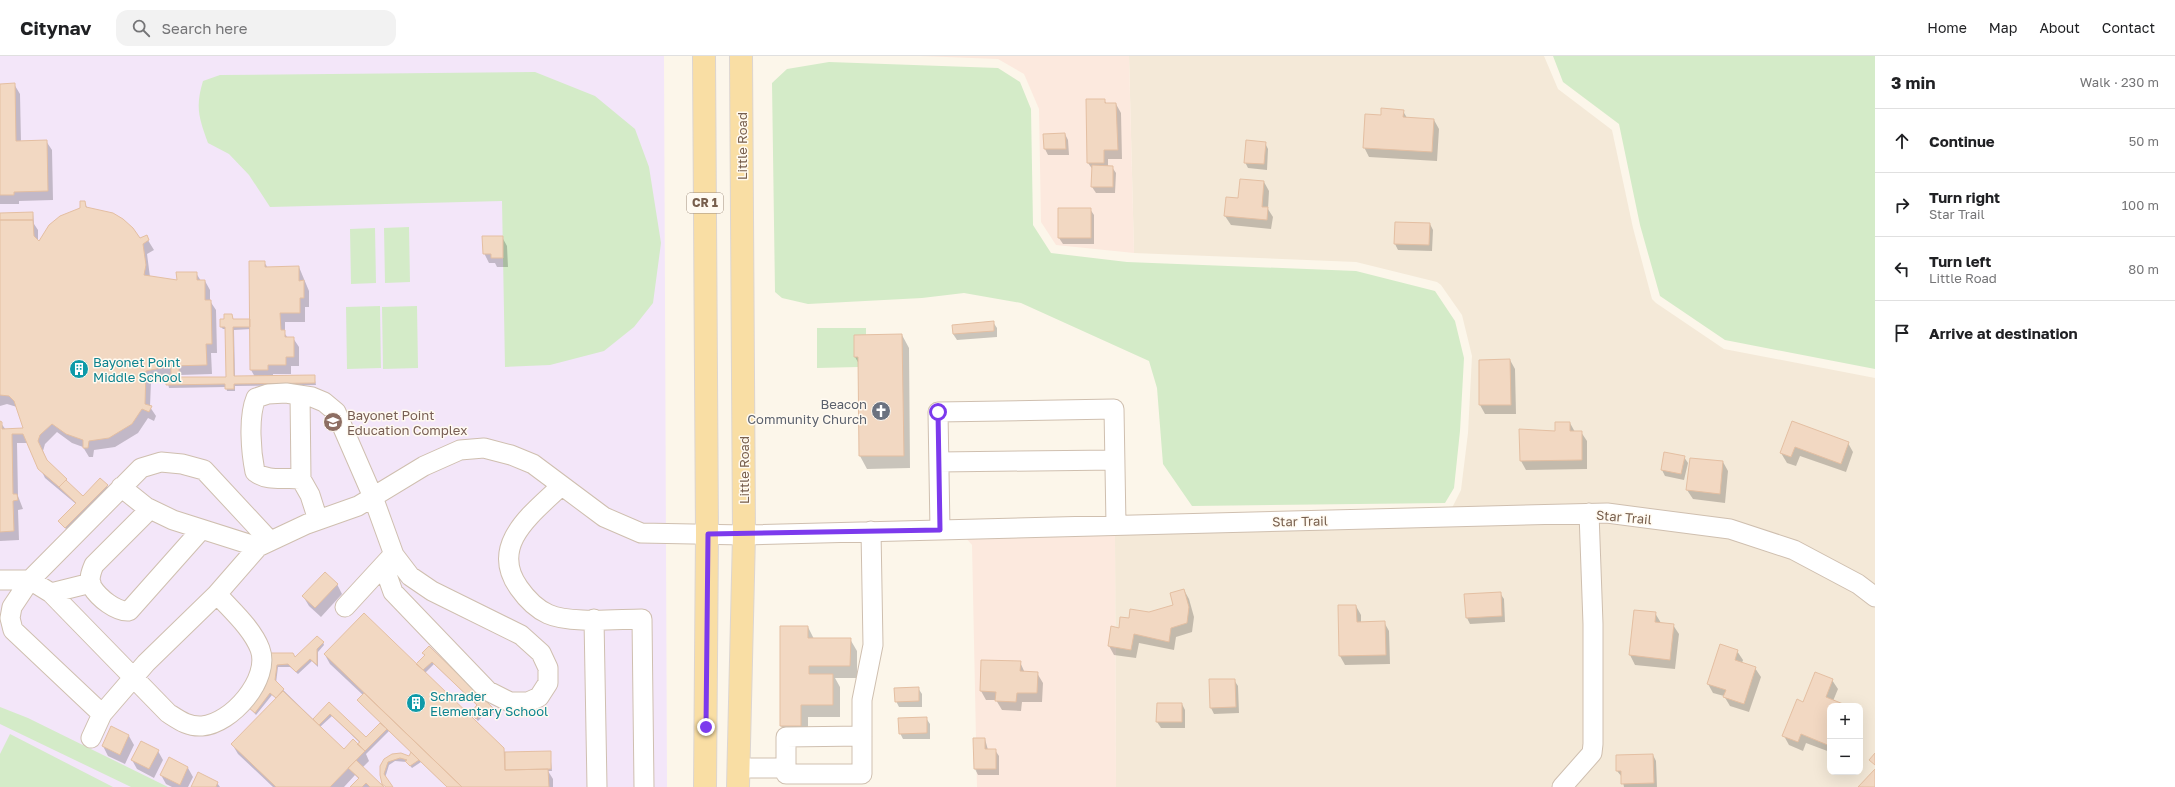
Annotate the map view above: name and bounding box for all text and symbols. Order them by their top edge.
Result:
search box [116,10,396,46]
text: Citynav [20,16,92,39]
icon: search [130,17,152,39]
text: Search here [162,19,247,37]
text: Home [1927,19,1967,36]
text: Map [1989,19,2017,36]
text: About [2039,19,2080,36]
text: Contact [2102,19,2155,36]
text: 3 min [1891,72,1935,93]
text: Walk · 230 m [2080,74,2159,90]
street label: Little Road [734,112,750,180]
icon: ahead [1891,130,1913,152]
text: Continue [1929,132,1995,150]
text: 50 m [2129,133,2159,149]
text: Turn right [1929,188,2000,206]
road number: CR 1 [687,193,723,213]
icon: right [1891,194,1913,216]
text: 100 m [2122,197,2159,213]
text: Star Trail [1929,206,1985,222]
text: Turn left [1929,252,1991,270]
icon: left [1891,258,1913,280]
text: 80 m [2128,261,2159,277]
text: Little Road [1929,270,1997,286]
icon: arrive [1891,322,1913,344]
text: Arrive at destination [1929,324,2078,342]
place label: Bayonet Point Middle School [93,354,182,385]
building icon: Bayonet Point Middle School [68,358,90,380]
place label: Beacon Community Church [747,396,867,427]
church icon: Beacon Community Church [870,400,892,422]
route start [929,403,947,421]
place label: Bayonet Point Education Complex [347,407,467,438]
school or university icon: Bayonet Point Education Complex [322,411,344,433]
street label: Little Road [736,436,752,504]
street label: Star Trail [1596,507,1652,527]
street label: Star Trail [1272,513,1328,529]
place label: Schrader Elementary School [430,688,548,719]
building icon: Schrader Elementary School [405,692,427,714]
map controls [1827,703,1863,775]
button: + [1827,703,1863,739]
route end [697,718,715,736]
button: − [1827,739,1863,775]

